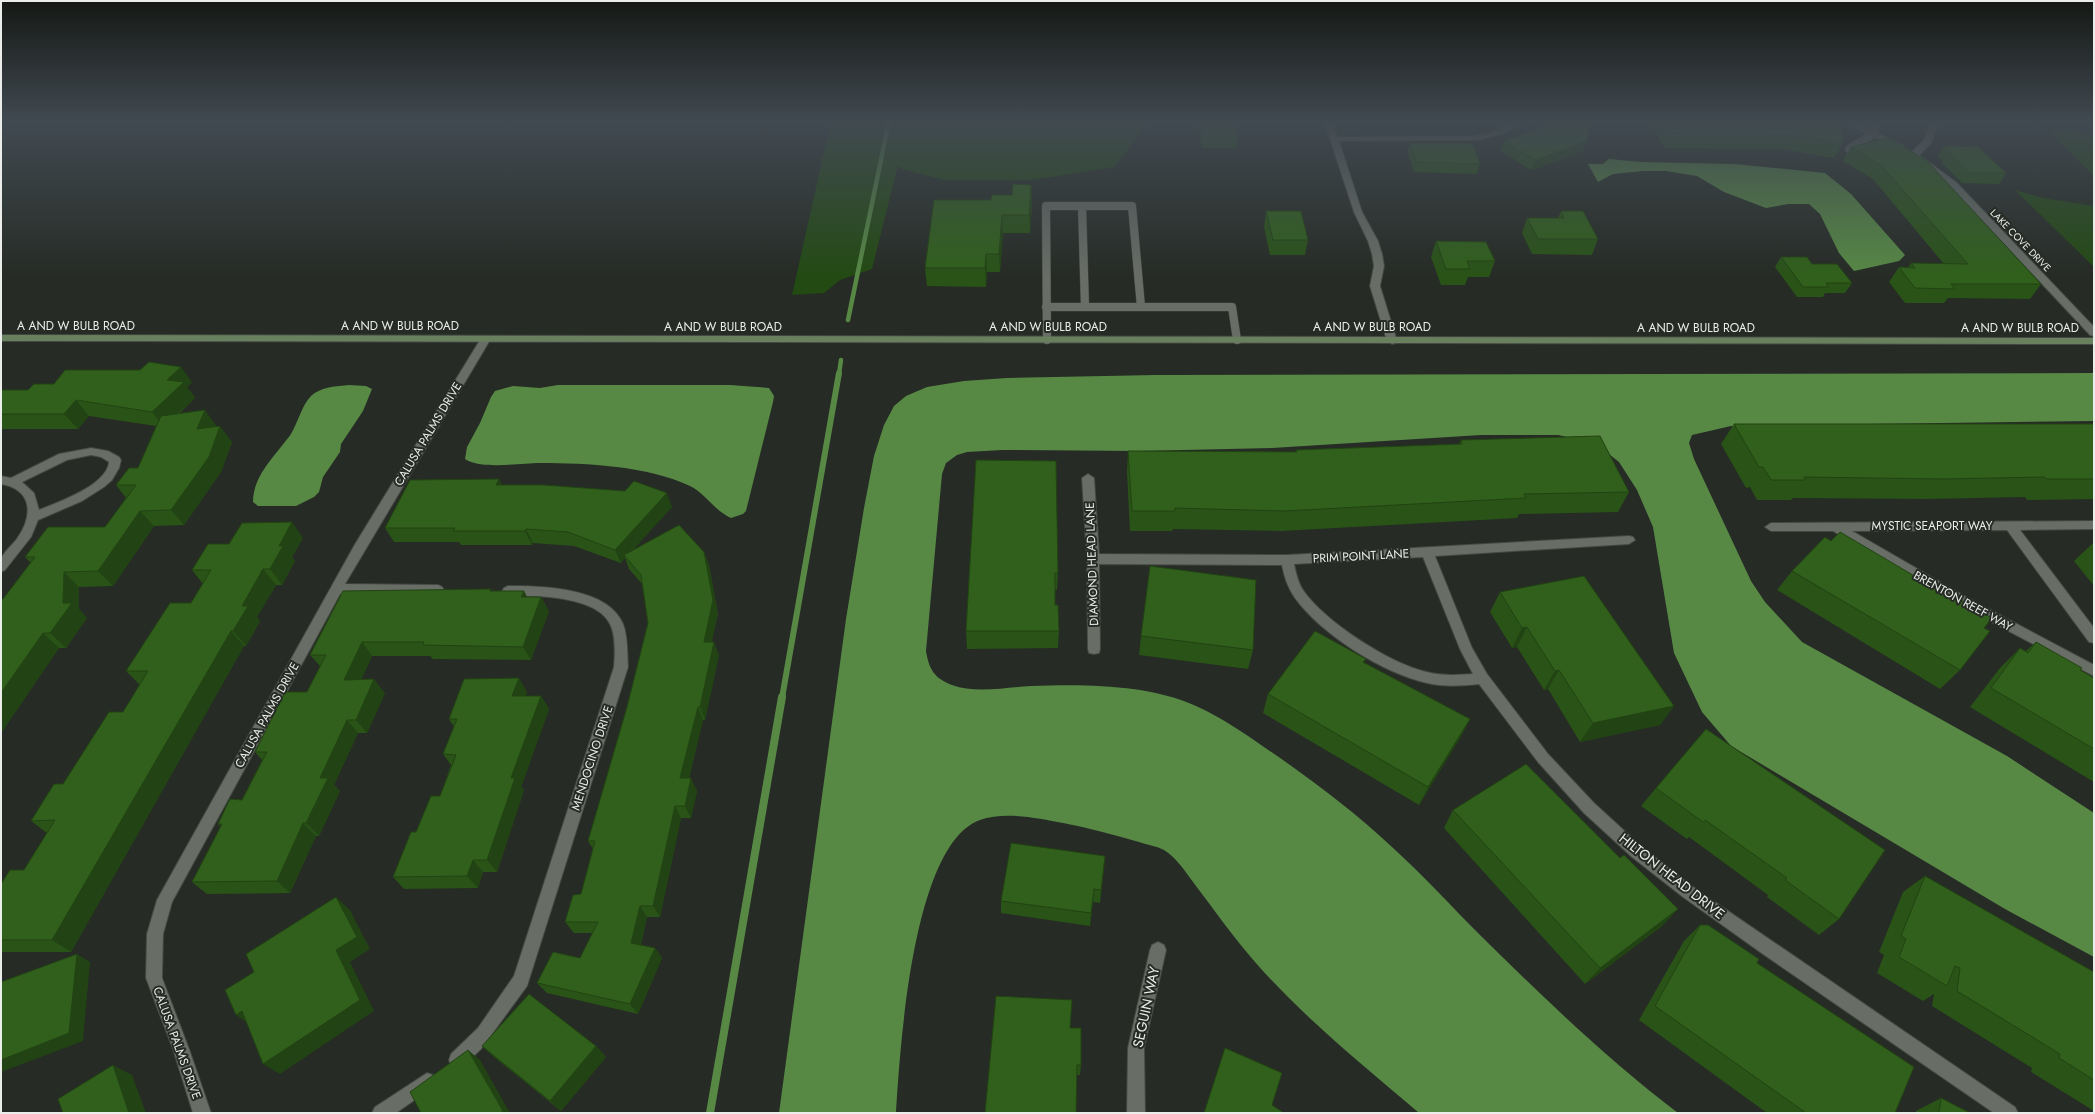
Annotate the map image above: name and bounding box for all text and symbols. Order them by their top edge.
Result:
street label: LAKE COVE DRIVE [1987,206,2055,275]
street label: A AND W BULB ROAD [17,317,135,335]
street label: A AND W BULB ROAD [341,317,459,335]
street label: A AND W BULB ROAD [664,318,782,336]
street label: A AND W BULB ROAD [989,318,1107,336]
street label: A AND W BULB ROAD [1313,318,1431,336]
street label: A AND W BULB ROAD [1637,319,1755,337]
street label: A AND W BULB ROAD [1961,319,2079,337]
street label: CALUSA PALMS DRIVE [390,379,466,489]
street label: DIAMOND HEAD LANE [1081,502,1103,626]
street label: MYSTIC SEAPORT WAY [1872,517,1993,535]
street label: PRIM POINT LANE [1312,544,1410,568]
street label: BRENTON REEF WAY [1910,566,2016,636]
street label: CALUSA PALMS DRIVE [230,659,304,771]
street label: MENDOCINO DRIVE [567,703,617,813]
street label: HILTON HEAD DRIVE [1615,828,1729,924]
street label: SEGUIN WAY [1128,965,1164,1049]
street label: CALUSA PALMS DRIVE [148,984,206,1102]

